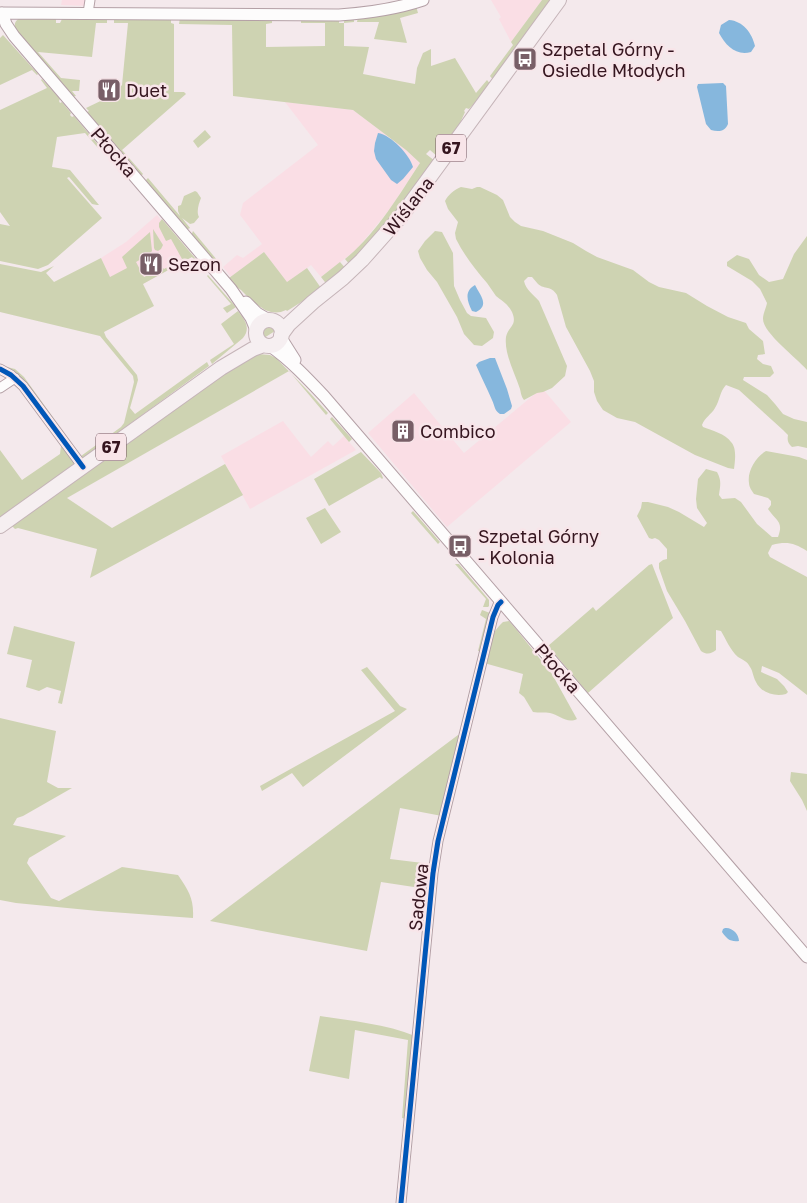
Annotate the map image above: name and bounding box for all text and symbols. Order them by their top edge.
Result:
place label: Szpetal Górny - Osiedle Młodych [542,38,686,81]
bus stop icon: Szpetal Górny - Osiedle Młodych [512,46,538,72]
restaurant icon: Duet [96,77,122,103]
place label: Duet [126,79,167,101]
street label: Płocka [87,123,141,181]
road number: 67 [436,134,466,162]
street label: Wiślana [378,172,438,240]
restaurant icon: Sezon [138,251,164,277]
place label: Sezon [168,253,221,275]
building icon: Combico [390,418,416,444]
place label: Combico [420,420,495,442]
road number: 67 [96,434,126,461]
place label: Szpetal Górny - Kolonia [478,525,599,568]
bus stop icon: Szpetal Górny - Kolonia [447,533,473,559]
street label: Płocka [531,639,585,697]
street label: Sadowa [404,862,432,932]

